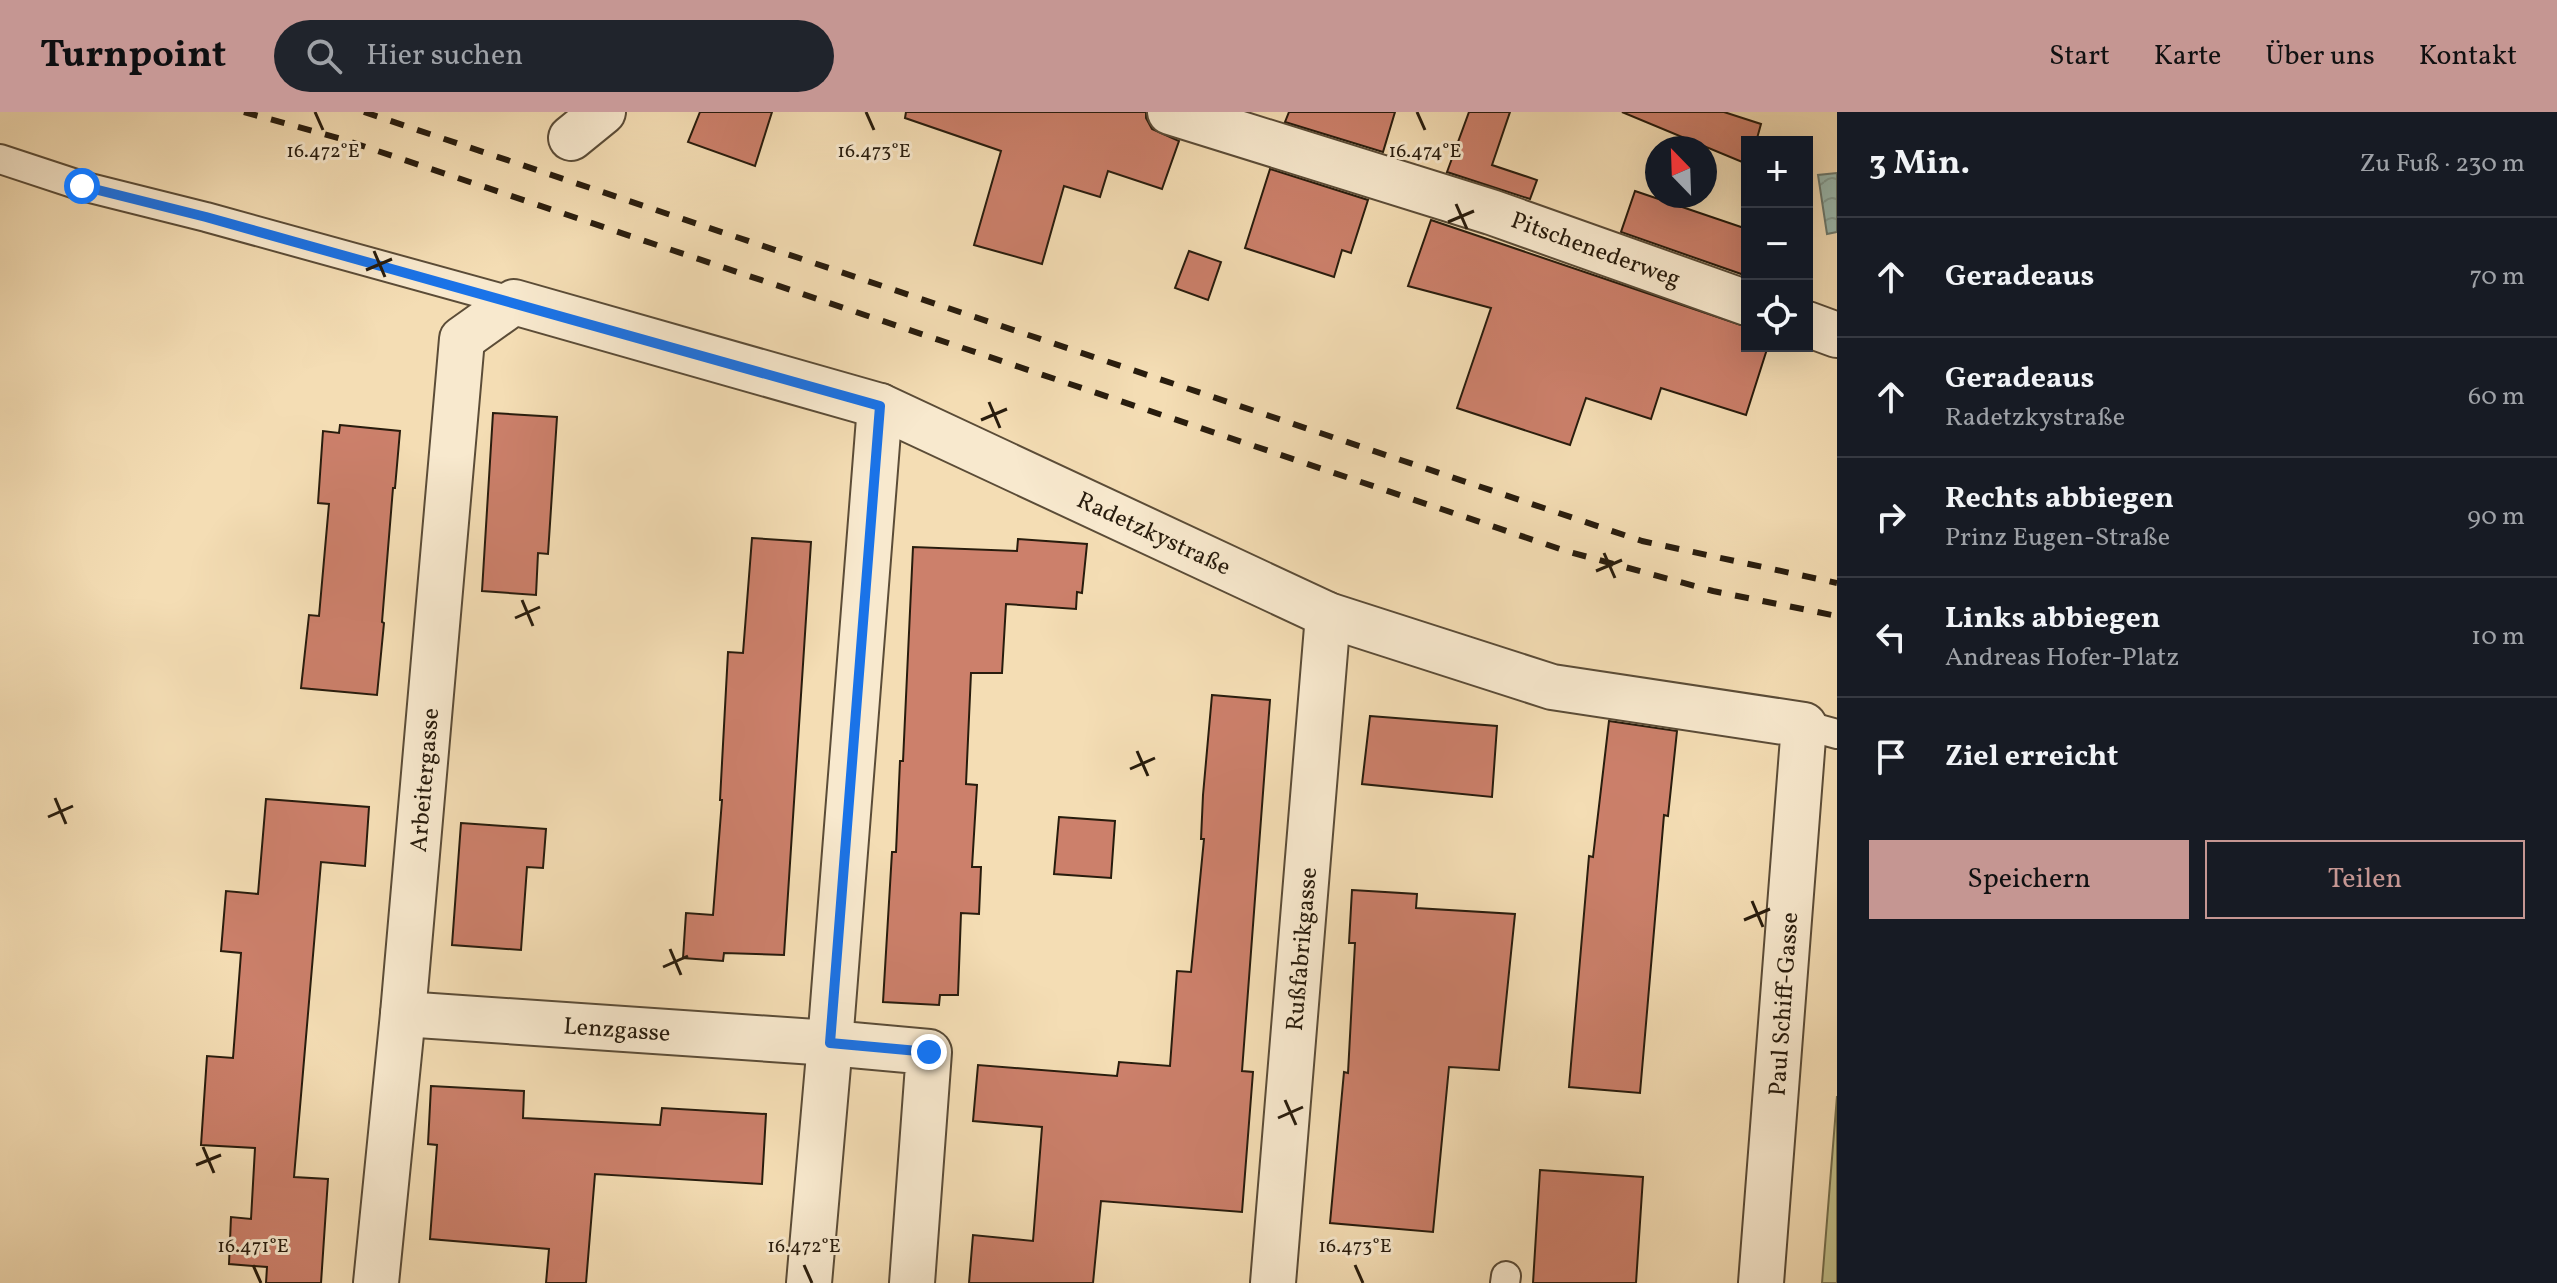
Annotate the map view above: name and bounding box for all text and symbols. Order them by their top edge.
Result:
search box [274,20,834,92]
text: Turnpoint [40,30,226,83]
icon: search [302,34,346,78]
text: Hier suchen [366,35,523,77]
text: Start [2049,37,2110,76]
text: Karte [2154,37,2221,76]
text: Über uns [2265,37,2375,76]
text: Kontakt [2419,37,2517,76]
north arrow [1645,136,1717,208]
map controls [1741,136,1813,352]
button: + [1741,136,1813,208]
text: 16.472°E [286,138,360,166]
text: 16.473°E [837,138,911,166]
text: 16.474°E [1388,138,1462,166]
text: 3 Min. [1869,141,1970,188]
text: Zu Fuß · 230 m [2359,146,2525,182]
route start [64,168,100,204]
street label: Pitschenederweg [1506,204,1685,297]
button: − [1741,208,1813,280]
icon: ahead [1869,255,1913,299]
text: Geradeaus [1945,256,2094,298]
text: 70 m [2470,259,2525,295]
button: locate [1741,280,1813,352]
text: Geradeaus [1945,358,2094,400]
icon: ahead [1869,375,1913,419]
text: 60 m [2468,379,2525,415]
text: Radetzkystraße [1945,400,2125,436]
text: Rechts abbiegen [1945,478,2174,520]
street label: Radetzkystraße [1071,484,1236,585]
icon: right [1869,495,1913,539]
text: 90 m [2467,499,2525,535]
text: Prinz Eugen-Straße [1945,520,2170,556]
text: Links abbiegen [1945,598,2161,640]
icon: left [1869,615,1913,659]
text: 10 m [2471,619,2525,655]
text: Andreas Hofer-Platz [1945,640,2179,676]
street label: Arbeitergasse [403,707,449,854]
icon: arrive [1869,735,1913,779]
text: Ziel erreicht [1945,736,2118,778]
button: Speichern [1869,840,2189,919]
button: Teilen [2205,840,2525,919]
street label: Rußfabrikgasse [1279,866,1327,1032]
street label: Paul Schiff-Gasse [1762,911,1808,1097]
street label: Lenzgasse [562,1010,672,1052]
route end [911,1034,947,1070]
text: 16.471°E [217,1233,289,1261]
text: 16.472°E [767,1233,841,1261]
text: 16.473°E [1318,1233,1392,1261]

